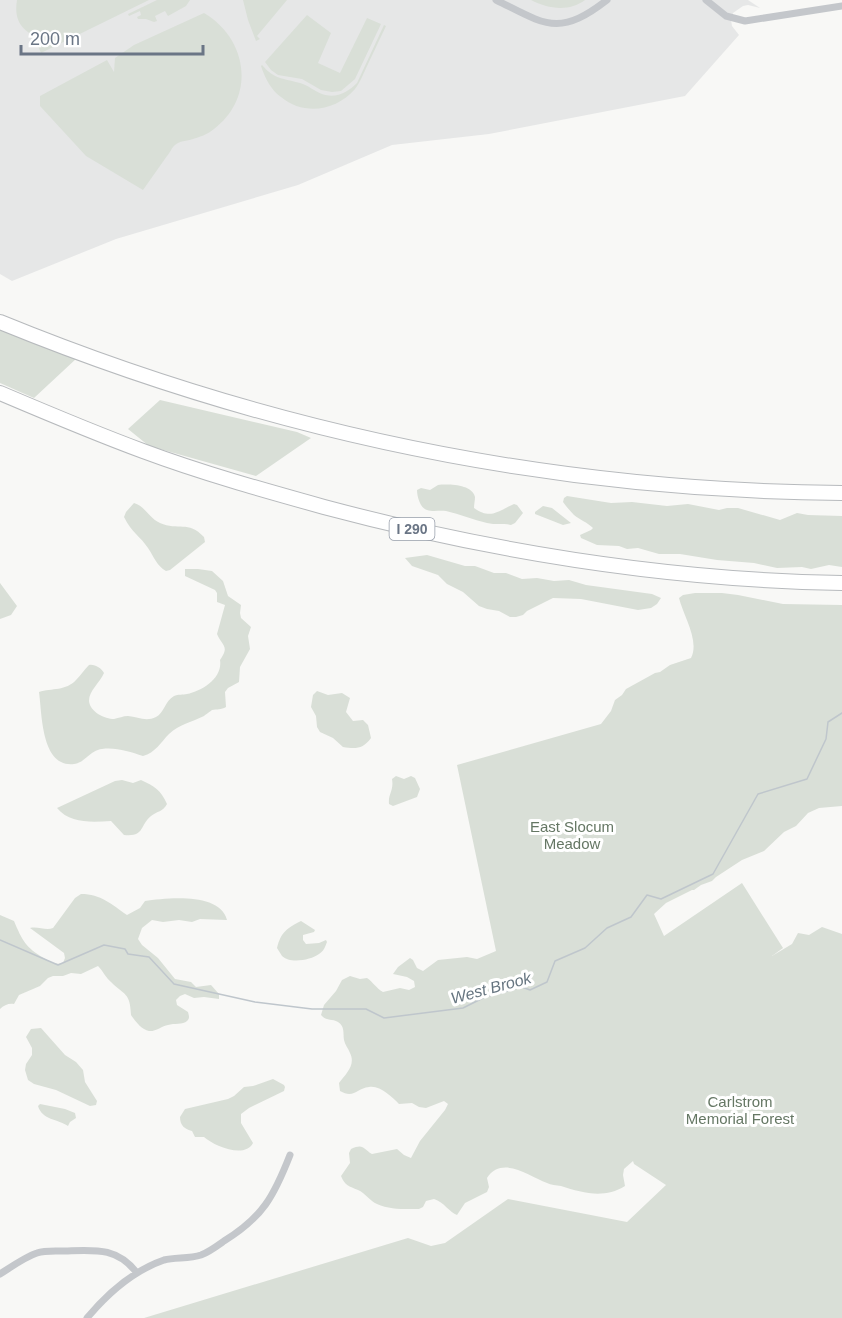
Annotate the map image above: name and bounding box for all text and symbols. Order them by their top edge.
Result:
scale bar [21,18,202,56]
text: 200 m [30,29,80,49]
road number: I 290 [390,518,434,540]
park label: East Slocum Meadow [530,818,614,852]
water label: West Brook [449,969,534,1007]
park label: Carlstrom Memorial Forest [686,1093,795,1127]

